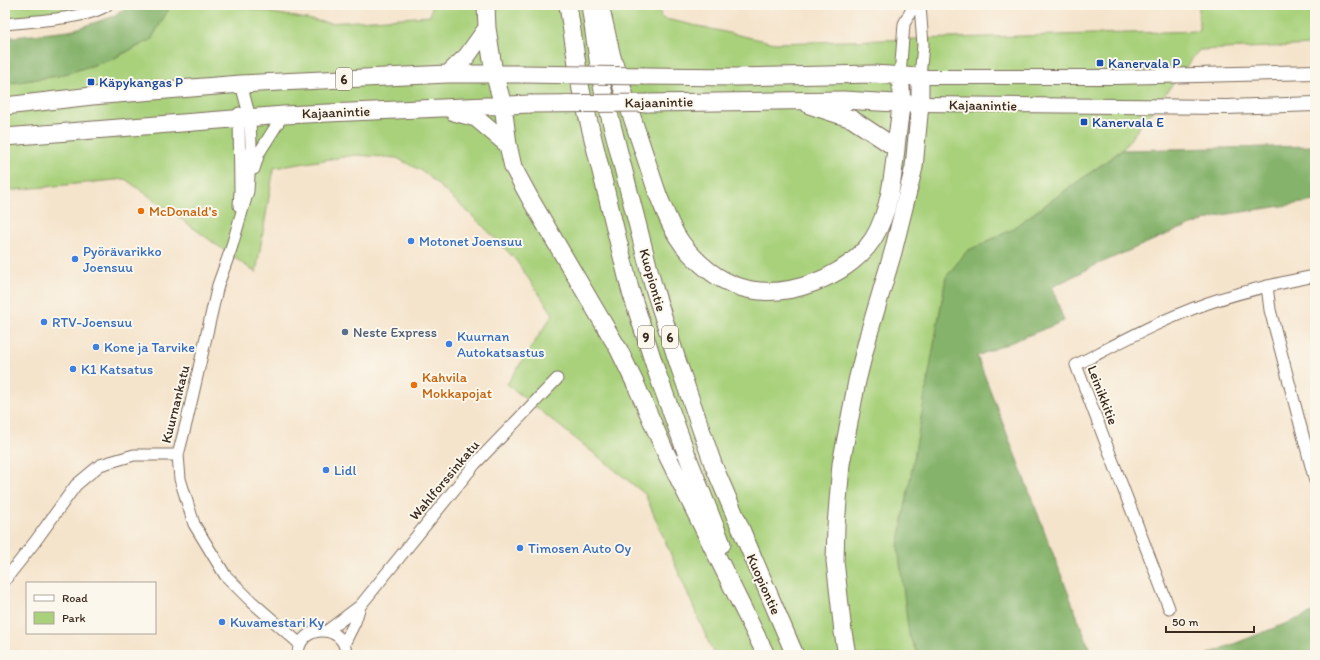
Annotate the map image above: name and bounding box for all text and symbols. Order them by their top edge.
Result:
place label: Kanervala P [1108,55,1180,72]
marker: Kanervala P [1095,58,1105,68]
road number: 6 [336,68,352,90]
place label: Käpykangas P [99,74,183,91]
marker: Käpykangas P [86,77,96,87]
street label: Kajaanintie [625,93,694,112]
street label: Kajaanintie [949,96,1018,115]
street label: Kajaanintie [302,103,371,122]
place label: Kanervala E [1092,114,1164,131]
marker: Kanervala E [1079,117,1089,127]
place label: McDonald's [149,203,218,220]
marker: McDonald's [136,206,146,216]
place label: Motonet Joensuu [419,233,522,250]
marker: Motonet Joensuu [406,236,416,246]
place label: Pyörävarikko Joensuu [83,243,162,276]
street label: Kuopiontie [635,247,670,314]
marker: Pyörävarikko Joensuu [70,254,80,264]
place label: RTV-Joensuu [52,314,132,331]
marker: RTV-Joensuu [39,317,49,327]
place label: Neste Express [353,324,437,341]
road number: 9 [638,326,654,348]
road number: 6 [662,326,678,348]
marker: Neste Express [340,327,350,337]
place label: Kuurnan Autokatsastus [457,328,545,361]
place label: Kone ja Tarvike [104,339,195,356]
marker: Kuurnan Autokatsastus [444,339,454,349]
marker: Kone ja Tarvike [91,342,101,352]
place label: K1 Katsatus [81,361,153,378]
street label: Kuurnankatu [158,363,193,445]
street label: Leinikkitie [1083,363,1122,428]
marker: K1 Katsatus [68,364,78,374]
place label: Kahvila Mokkapojat [422,369,492,402]
marker: Kahvila Mokkapojat [409,380,419,390]
street label: Wahlforssinkatu [406,436,483,524]
place label: Lidl [334,462,356,479]
marker: Lidl [321,465,331,475]
place label: Timosen Auto Oy [528,540,632,557]
marker: Timosen Auto Oy [515,543,525,553]
street label: Kuopiontie [743,551,785,617]
legend [26,582,156,634]
text: Road [62,591,88,605]
scale bar [1166,608,1254,634]
text: Park [62,611,86,625]
place label: Kuvamestari Ky [230,614,325,631]
text: 50 m [1172,615,1198,629]
marker: Kuvamestari Ky [217,617,227,627]

